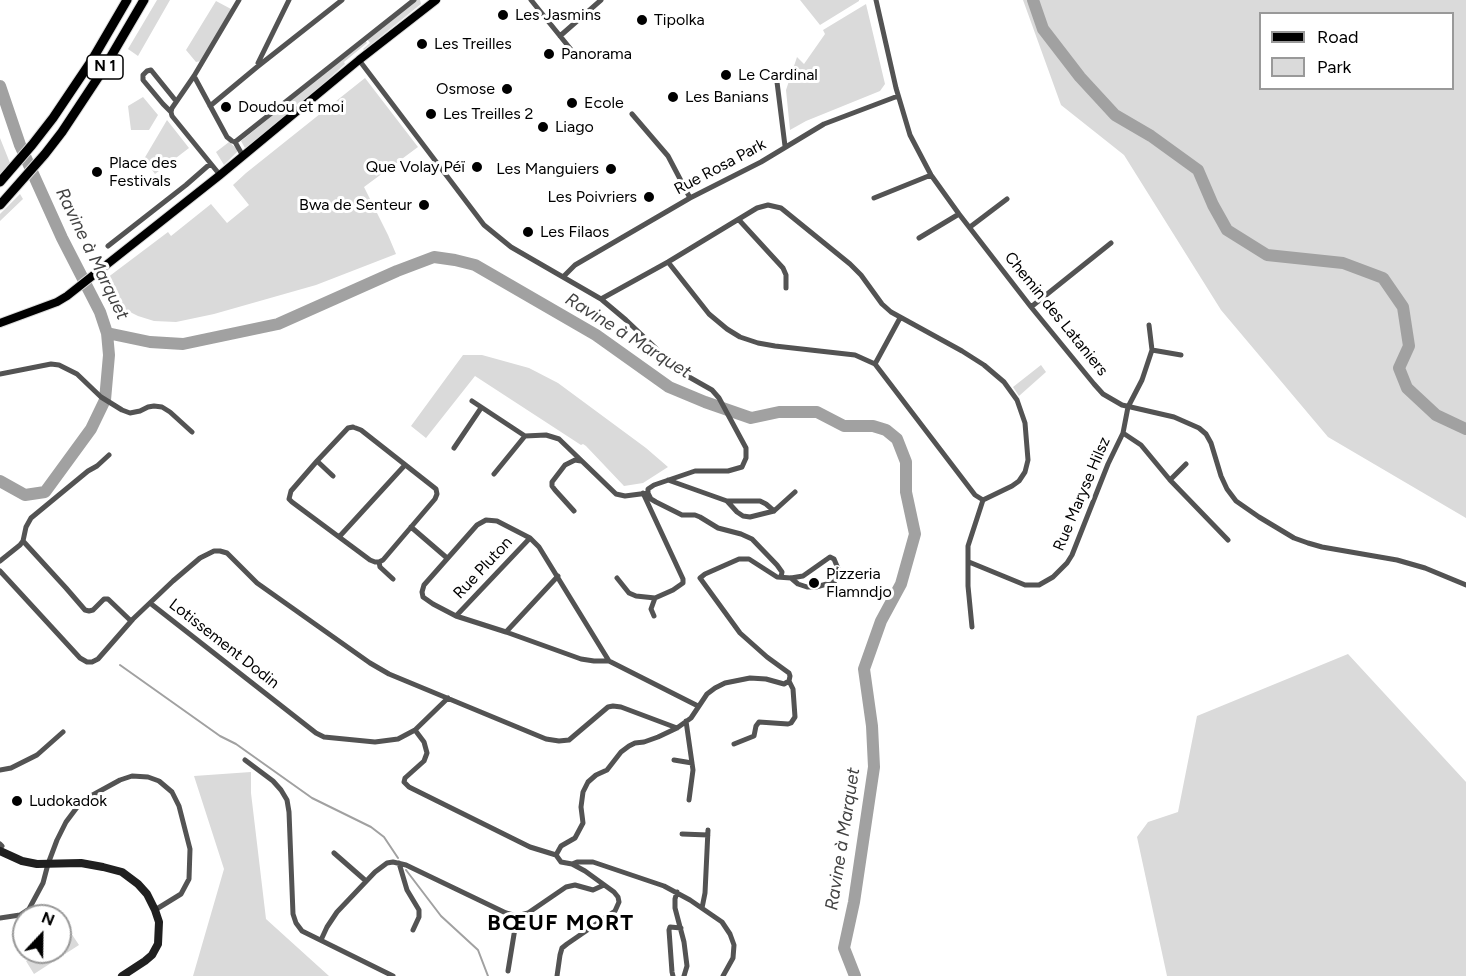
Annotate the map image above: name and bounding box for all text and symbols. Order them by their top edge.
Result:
place label: Les Jasmins [515,5,601,25]
marker: Les Jasmins [496,8,510,22]
place label: Tipolka [654,10,705,30]
legend [1259,12,1454,90]
marker: Tipolka [635,13,649,27]
text: Road [1317,26,1358,48]
place label: Les Treilles [434,34,512,54]
marker: Les Treilles [415,37,429,51]
place label: Panorama [561,44,632,64]
marker: Panorama [542,47,556,61]
road number: N 1 [87,55,123,79]
text: Park [1317,56,1351,78]
place label: Le Cardinal [738,65,818,85]
marker: Le Cardinal [719,68,733,82]
place label: Osmose [436,79,495,99]
marker: Osmose [500,82,514,96]
place label: Les Banians [685,87,769,107]
marker: Les Banians [666,90,680,104]
place label: Ecole [584,93,624,113]
marker: Ecole [565,96,579,110]
place label: Doudou et moi [238,97,344,117]
marker: Doudou et moi [219,100,233,114]
place label: Les Treilles 2 [443,104,534,124]
marker: Les Treilles 2 [424,107,438,121]
place label: Liago [555,117,594,137]
marker: Liago [536,120,550,134]
street label: Rue Rosa Park [671,135,769,199]
place label: Place des Festivals [109,153,177,191]
place label: Que Volay Péï [366,157,465,177]
place label: Les Manguiers [496,159,599,179]
marker: Que Volay Péï [470,160,484,174]
marker: Les Manguiers [604,162,618,176]
marker: Place des Festivals [90,165,104,179]
water label: Ravine à Marquet [51,184,133,324]
place label: Les Poivriers [547,187,637,207]
marker: Les Poivriers [642,190,656,204]
place label: Bwa de Senteur [299,195,412,215]
marker: Bwa de Senteur [417,198,431,212]
place label: Les Filaos [540,222,609,242]
marker: Les Filaos [521,225,535,239]
street label: Chemin des Lataniers [1000,248,1112,380]
water label: Ravine à Marquet [561,289,695,383]
street label: Rue Maryse Hilsz [1049,434,1115,554]
street label: Rue Pluton [450,533,516,603]
place label: Pizzeria Flamndjo [826,564,892,602]
marker: Pizzeria Flamndjo [807,576,821,590]
street label: Lotissement Dodin [165,595,283,693]
water label: Ravine à Marquet [821,766,865,912]
place label: Ludokadok [29,791,107,811]
marker: Ludokadok [10,794,24,808]
north arrow [12,904,72,964]
text: N [39,908,57,930]
district label: BŒUF MORT [487,911,635,937]

